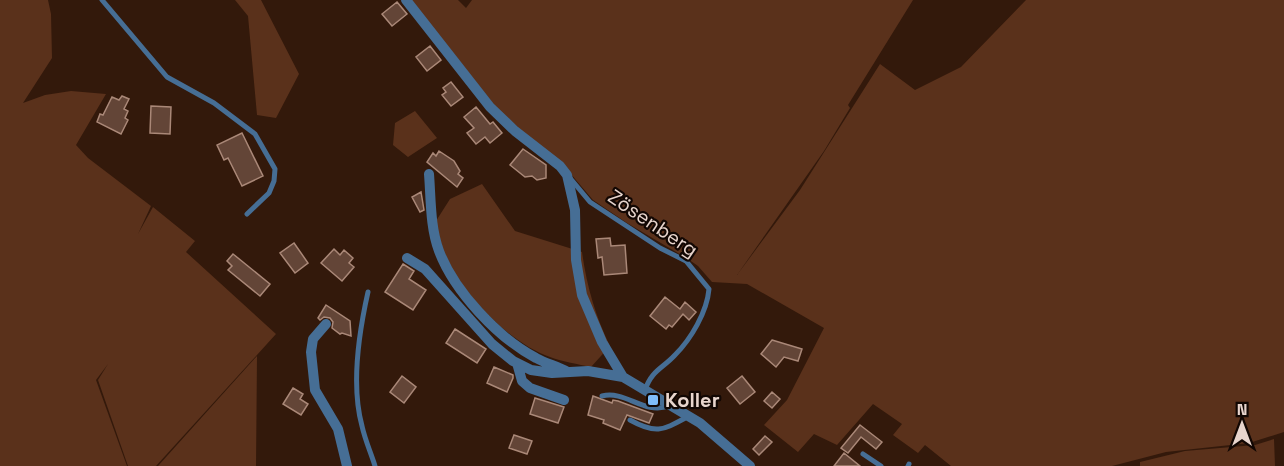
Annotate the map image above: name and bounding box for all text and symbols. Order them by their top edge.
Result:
street label: Zösenberg [603,183,703,263]
place label: Koller [665,387,720,413]
marker: Koller [646,393,660,407]
north arrow [1212,394,1272,454]
text: N [1237,399,1247,420]

